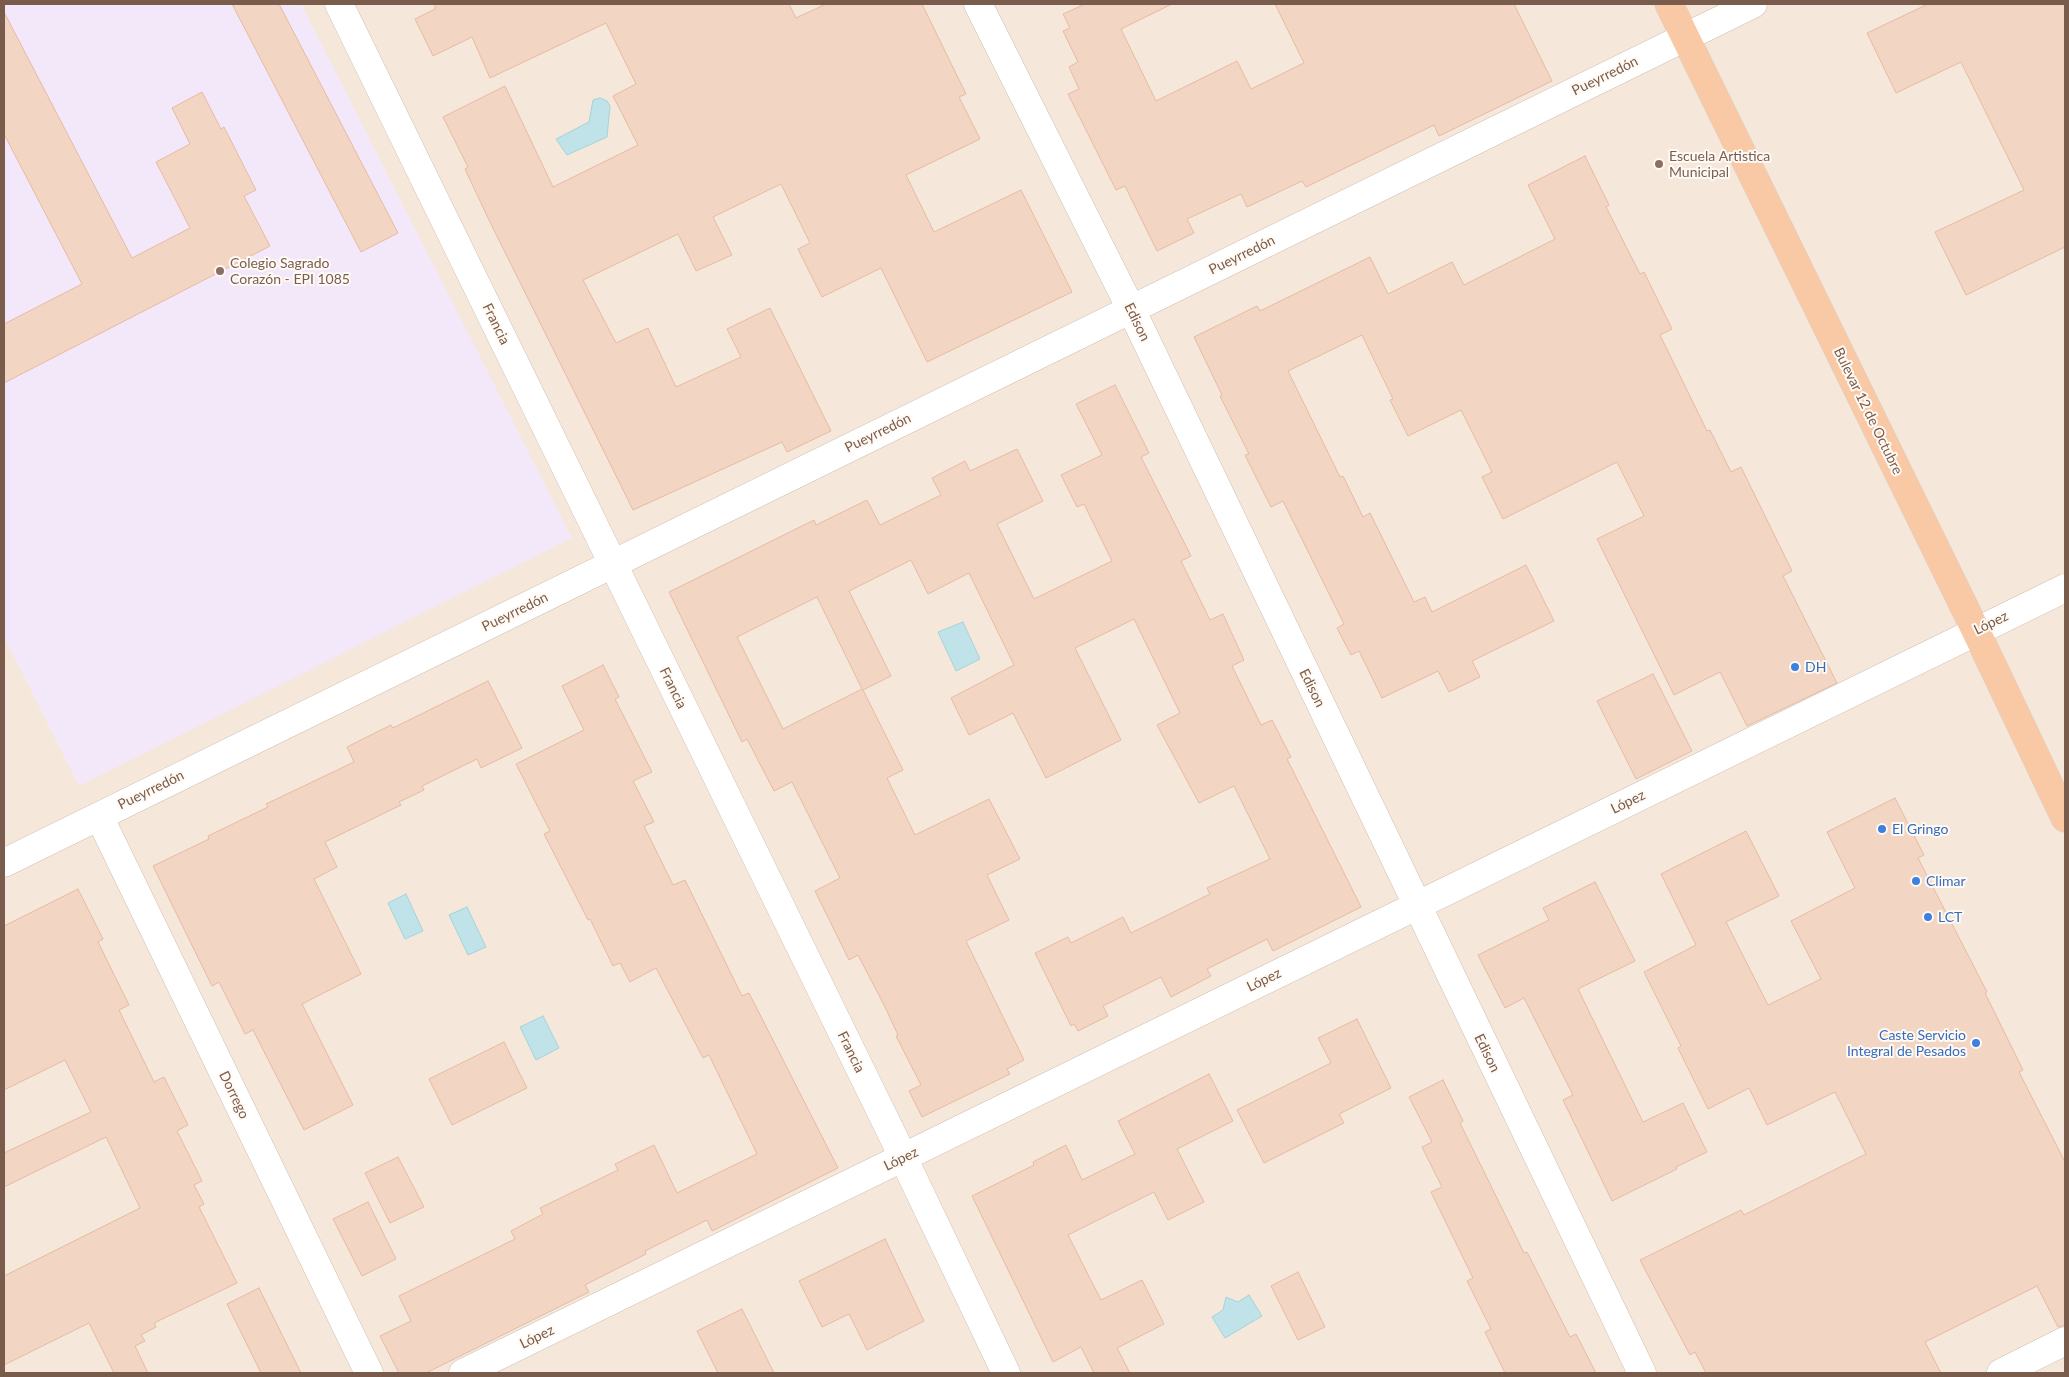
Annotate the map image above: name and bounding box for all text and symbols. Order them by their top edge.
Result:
street label: Pueyrredón [1569,53,1641,99]
place label: Escuela Artistica Municipal [1669,148,1770,180]
marker: Escuela Artistica Municipal [1653,158,1665,170]
street label: Pueyrredón [1206,232,1278,278]
place label: Colegio Sagrado Corazón - EPI 1085 [230,255,350,288]
marker: Colegio Sagrado Corazón - EPI 1085 [214,265,226,277]
street label: Edison [1121,300,1153,344]
street label: Francia [479,301,513,347]
street label: Bulevar 12 de Octubre [1830,345,1906,477]
street label: Pueyrredón [842,410,914,456]
street label: Pueyrredón [479,589,551,635]
street label: López [1971,608,2011,638]
place label: DH [1805,659,1826,675]
marker: DH [1789,661,1801,673]
street label: Francia [656,665,690,711]
street label: Edison [1296,666,1328,710]
street label: Pueyrredón [115,767,187,813]
street label: López [1608,787,1648,817]
place label: El Gringo [1892,821,1948,837]
marker: El Gringo [1876,823,1888,835]
place label: Climar [1926,873,1966,889]
marker: Climar [1910,875,1922,887]
place label: LCT [1938,909,1962,925]
marker: LCT [1922,911,1934,923]
street label: López [1244,965,1284,995]
place label: Caste Servicio Integral de Pesados [1847,1027,1966,1060]
street label: Francia [834,1029,868,1075]
street label: Edison [1471,1031,1503,1075]
marker: Caste Servicio Integral de Pesados [1970,1037,1982,1049]
street label: Dorrego [215,1068,253,1122]
street label: López [881,1144,921,1174]
street label: López [517,1322,557,1352]

